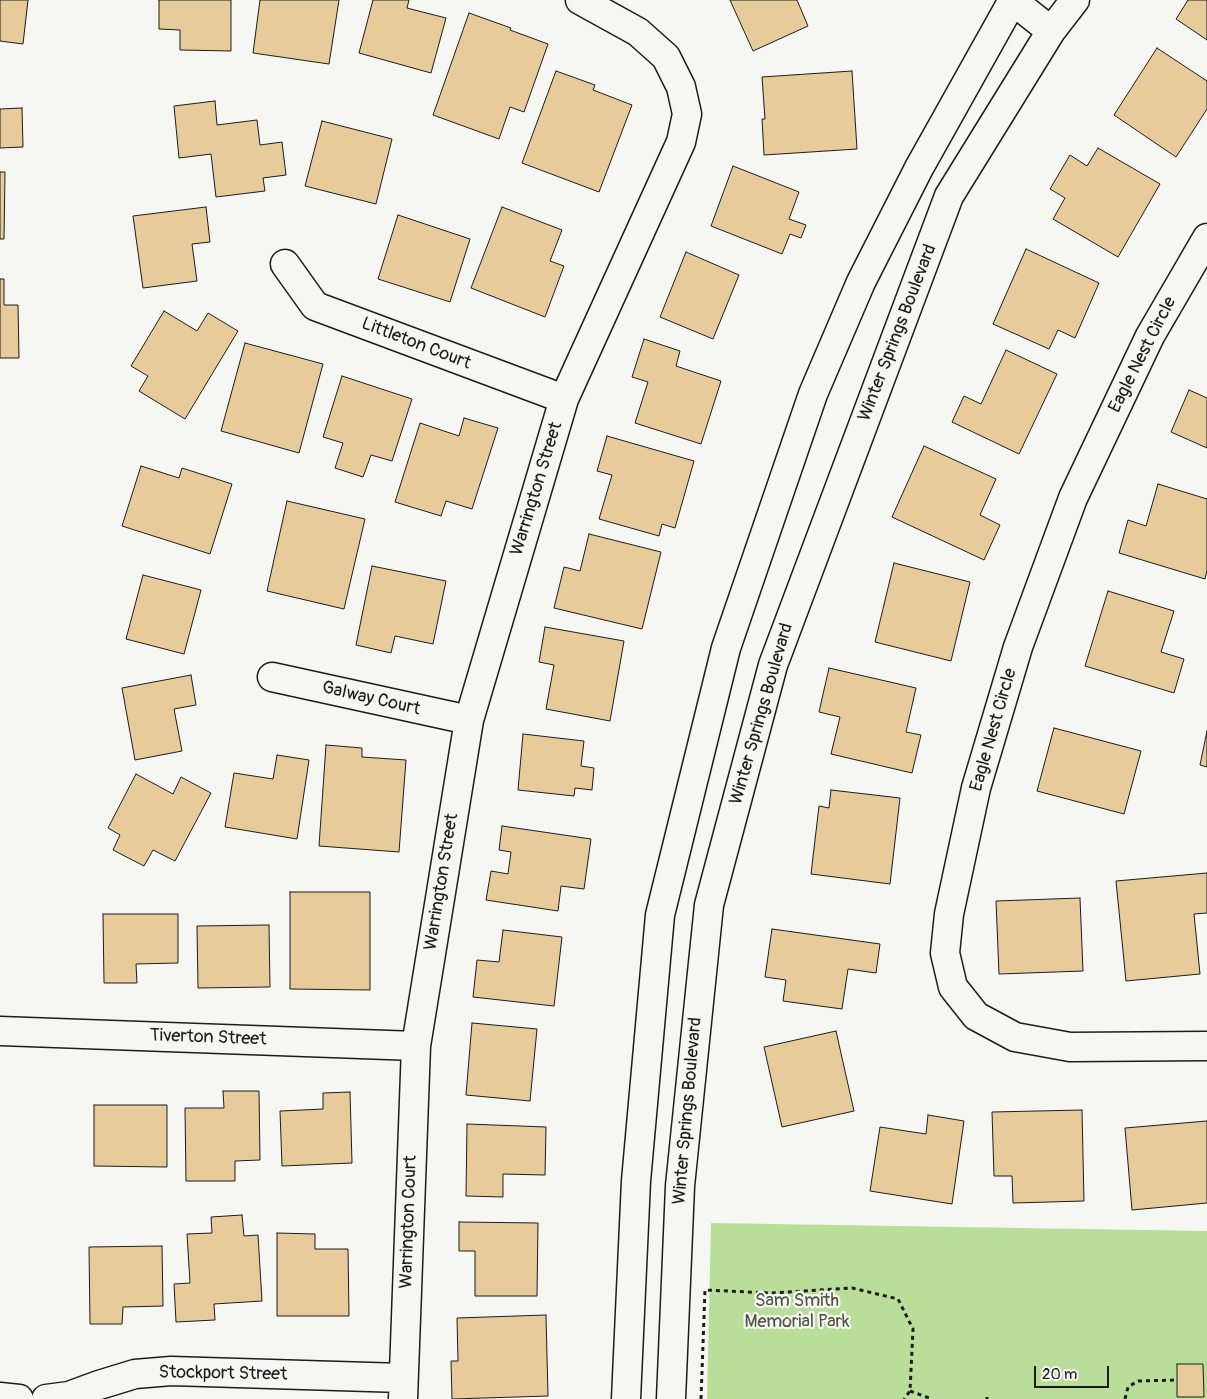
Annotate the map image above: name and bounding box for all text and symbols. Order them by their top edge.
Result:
street label: Winter Springs Boulevard [854,241,942,425]
street label: Eagle Nest Circle [1105,293,1181,417]
street label: Littleton Court [358,313,474,375]
street label: Warrington Street [506,420,568,558]
street label: Winter Springs Boulevard [726,621,798,807]
street label: Eagle Nest Circle [966,666,1022,794]
street label: Galway Court [320,677,422,721]
street label: Warrington Street [420,812,464,952]
street label: Winter Springs Boulevard [669,1016,707,1206]
street label: Tiverton Street [149,1025,267,1051]
street label: Warrington Court [396,1155,422,1289]
park label: Sam Smith Memorial Park [744,1290,850,1332]
scale bar [1037,1356,1112,1388]
street label: Stockport Street [159,1362,287,1386]
text: 20 m [1042,1365,1077,1384]

